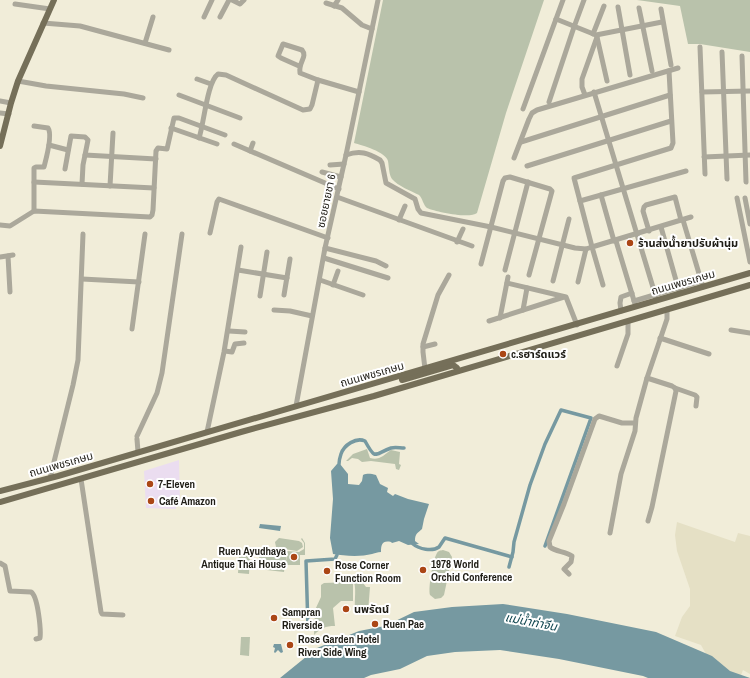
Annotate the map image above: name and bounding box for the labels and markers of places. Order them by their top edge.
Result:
place label: ร้านส่งน้ำยาปรับผ้านุ่ม [638,235,738,250]
marker: ร้านส่งน้ำยาปรับผ้านุ่ม [625,238,635,248]
place label: c.sฮาร์ดแวร์ [511,347,566,361]
marker: c.sฮาร์ดแวร์ [498,349,508,359]
place label: 7-Eleven [158,477,195,491]
marker: 7-Eleven [145,479,155,489]
place label: Café Amazon [159,494,216,508]
marker: Café Amazon [146,496,156,506]
place label: Ruen Ayudhaya Antique Thai House [201,544,286,571]
marker: Ruen Ayudhaya Antique Thai House [289,552,299,562]
place label: 1978 World Orchid Conference [431,557,512,584]
place label: Rose Corner Function Room [335,558,401,585]
marker: 1978 World Orchid Conference [418,565,428,575]
marker: Rose Corner Function Room [322,566,332,576]
place label: นพรัตน์ [354,602,389,616]
marker: นพรัตน์ [341,604,351,614]
place label: Sampran Riverside [282,605,323,632]
marker: Sampran Riverside [269,613,279,623]
place label: Ruen Pae [383,617,424,631]
marker: Ruen Pae [370,619,380,629]
place label: Rose Garden Hotel River Side Wing [298,632,379,659]
marker: Rose Garden Hotel River Side Wing [285,640,295,650]

